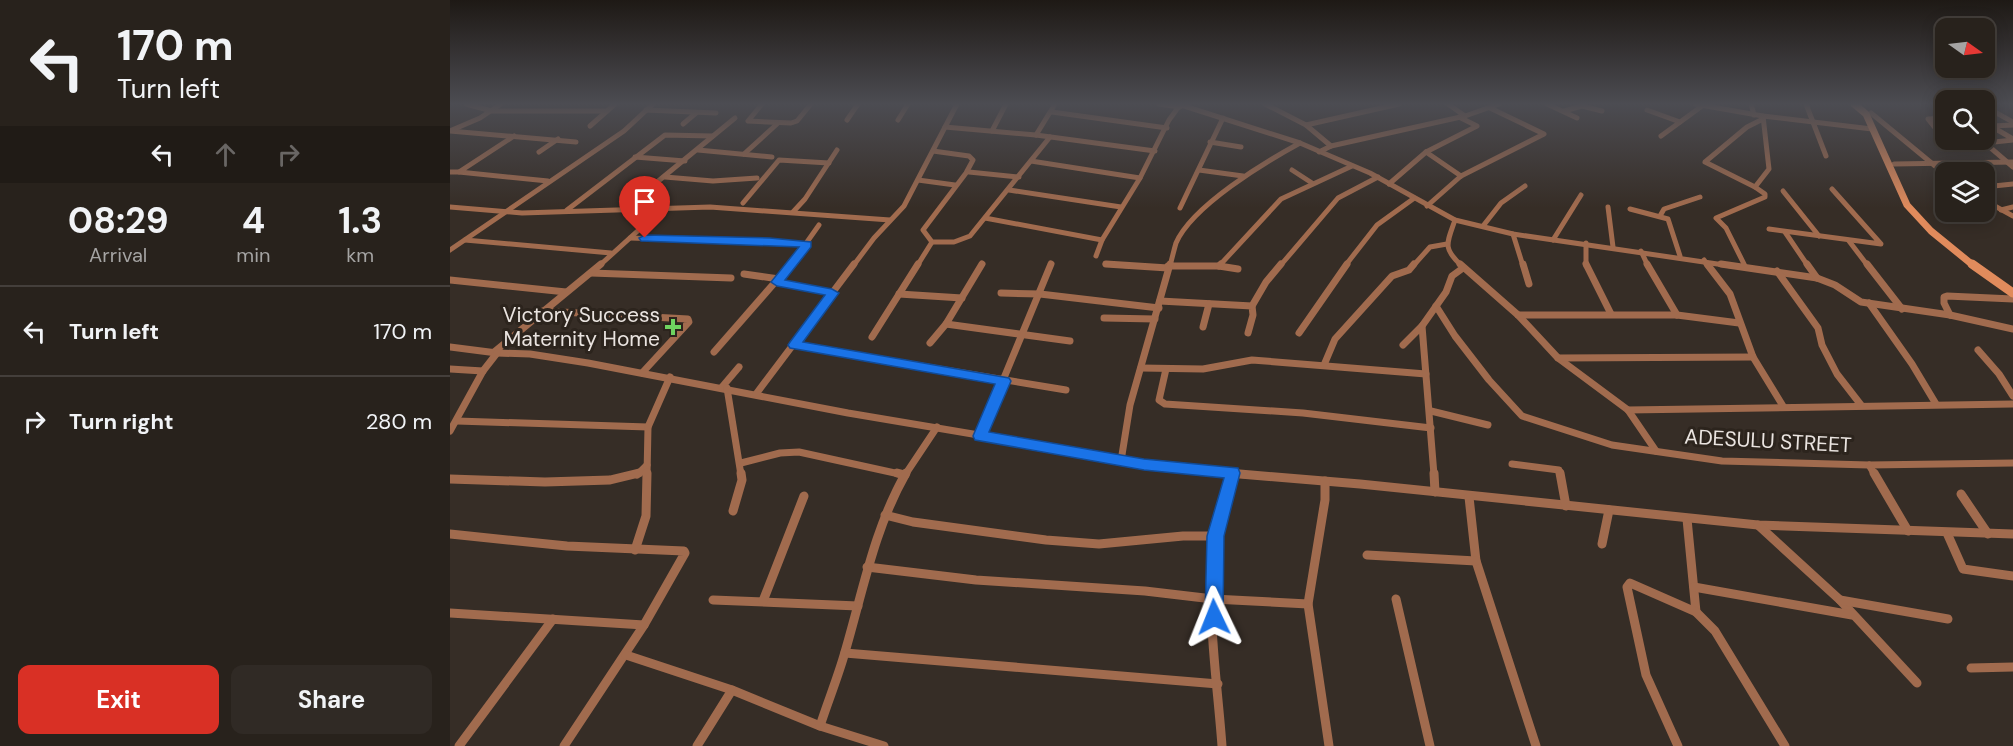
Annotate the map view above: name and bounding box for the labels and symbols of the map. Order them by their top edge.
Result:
north arrow [1935,18,1995,78]
pin [619,176,670,238]
place label: Victory Success Maternity Home [503,301,660,353]
marker: Victory Success Maternity Home [664,318,682,336]
street label: ADESULU STREET [1684,423,1853,459]
position arrow [1182,585,1246,649]

